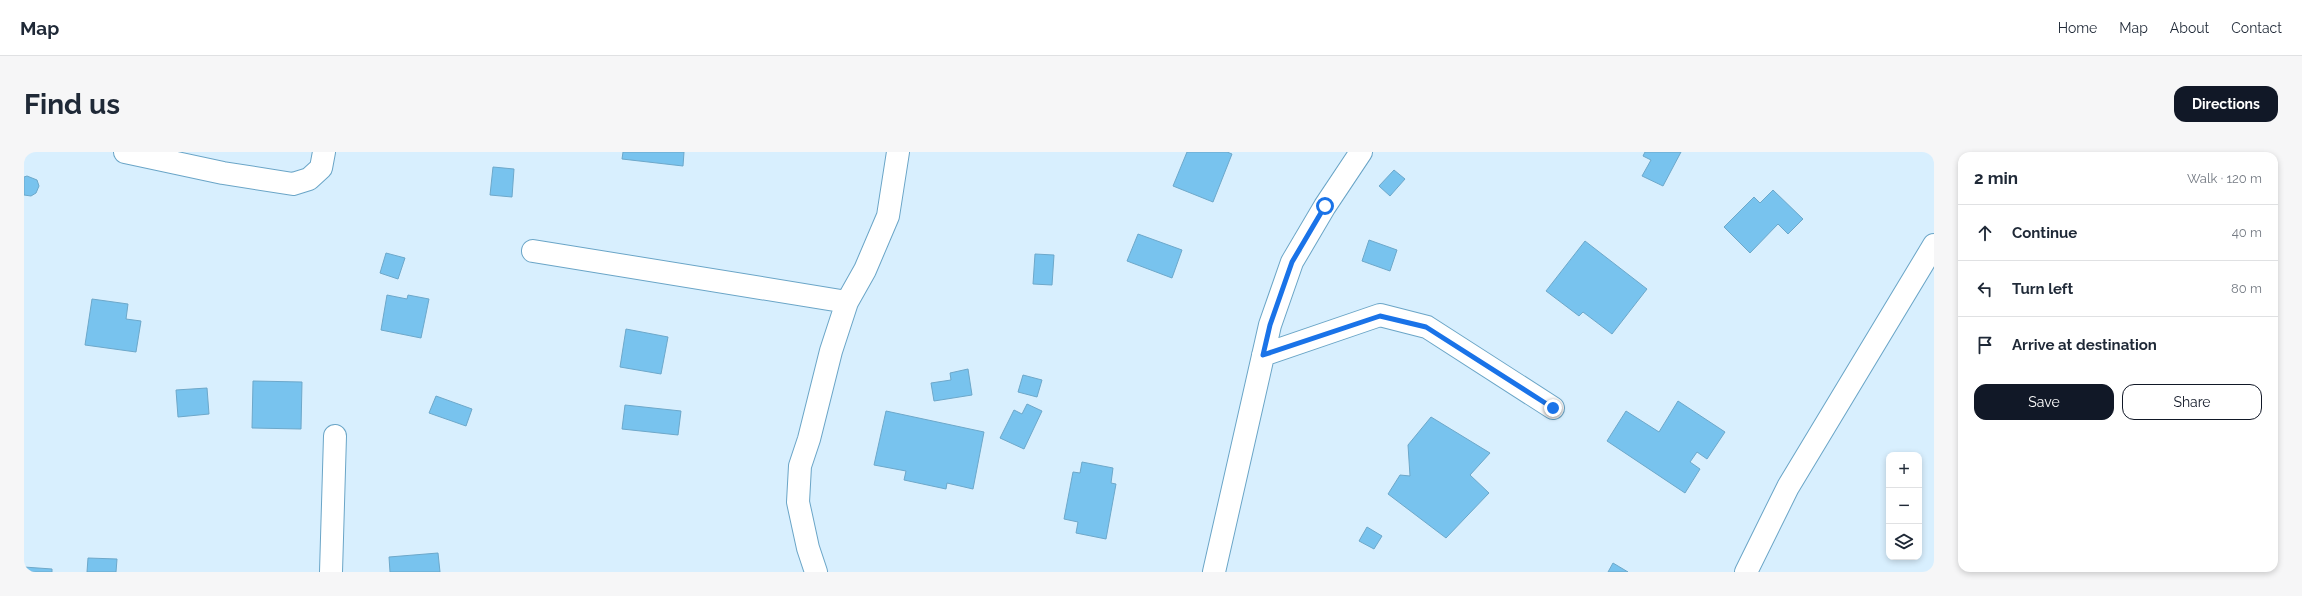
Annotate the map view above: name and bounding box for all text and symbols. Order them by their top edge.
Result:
text: Map [20,17,59,39]
text: Home [2058,20,2097,36]
text: Map [2119,20,2148,36]
text: About [2170,20,2209,36]
text: Contact [2231,20,2282,36]
button: Directions [2174,86,2278,122]
text: Find us [24,88,120,121]
text: 2 min [1974,168,2018,188]
text: Walk · 120 m [2187,171,2262,186]
route start [1316,197,1334,215]
icon: ahead [1974,222,1996,244]
text: Continue [2012,224,2077,242]
text: 40 m [2232,225,2262,240]
icon: left [1974,278,1996,300]
text: Turn left [2012,280,2073,298]
text: 80 m [2231,281,2262,296]
icon: arrive [1974,334,1996,356]
text: Arrive at destination [2012,336,2157,354]
button: Save [1974,384,2114,420]
button: Share [2122,384,2262,420]
route end [1544,399,1562,417]
map controls [1886,452,1922,560]
button: + [1886,452,1922,488]
button: − [1886,488,1922,524]
button: layers [1886,524,1922,560]

